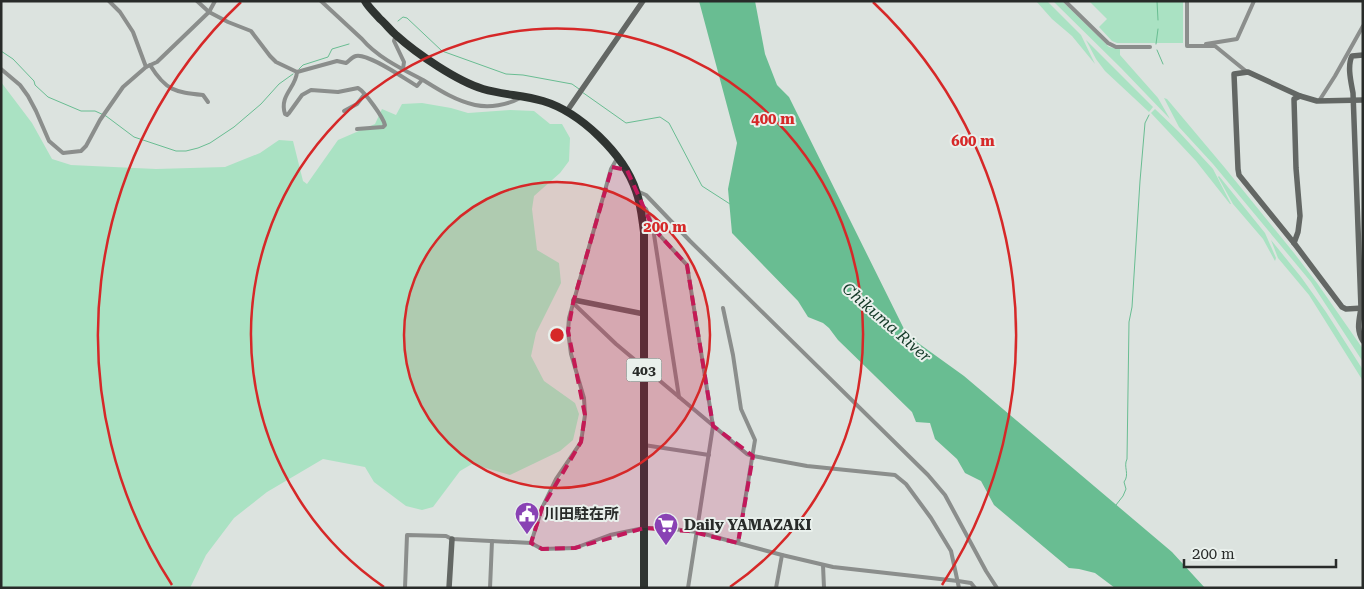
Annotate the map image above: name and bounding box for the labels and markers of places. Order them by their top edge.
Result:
centre of rings [548,326,566,344]
public building icon: 川田駐在所 [514,501,540,535]
place label: 川田駐在所 [544,505,619,523]
supermarket icon: Daily YAMAZAKI [653,512,679,546]
place label: Daily YAMAZAKI [684,516,811,534]

